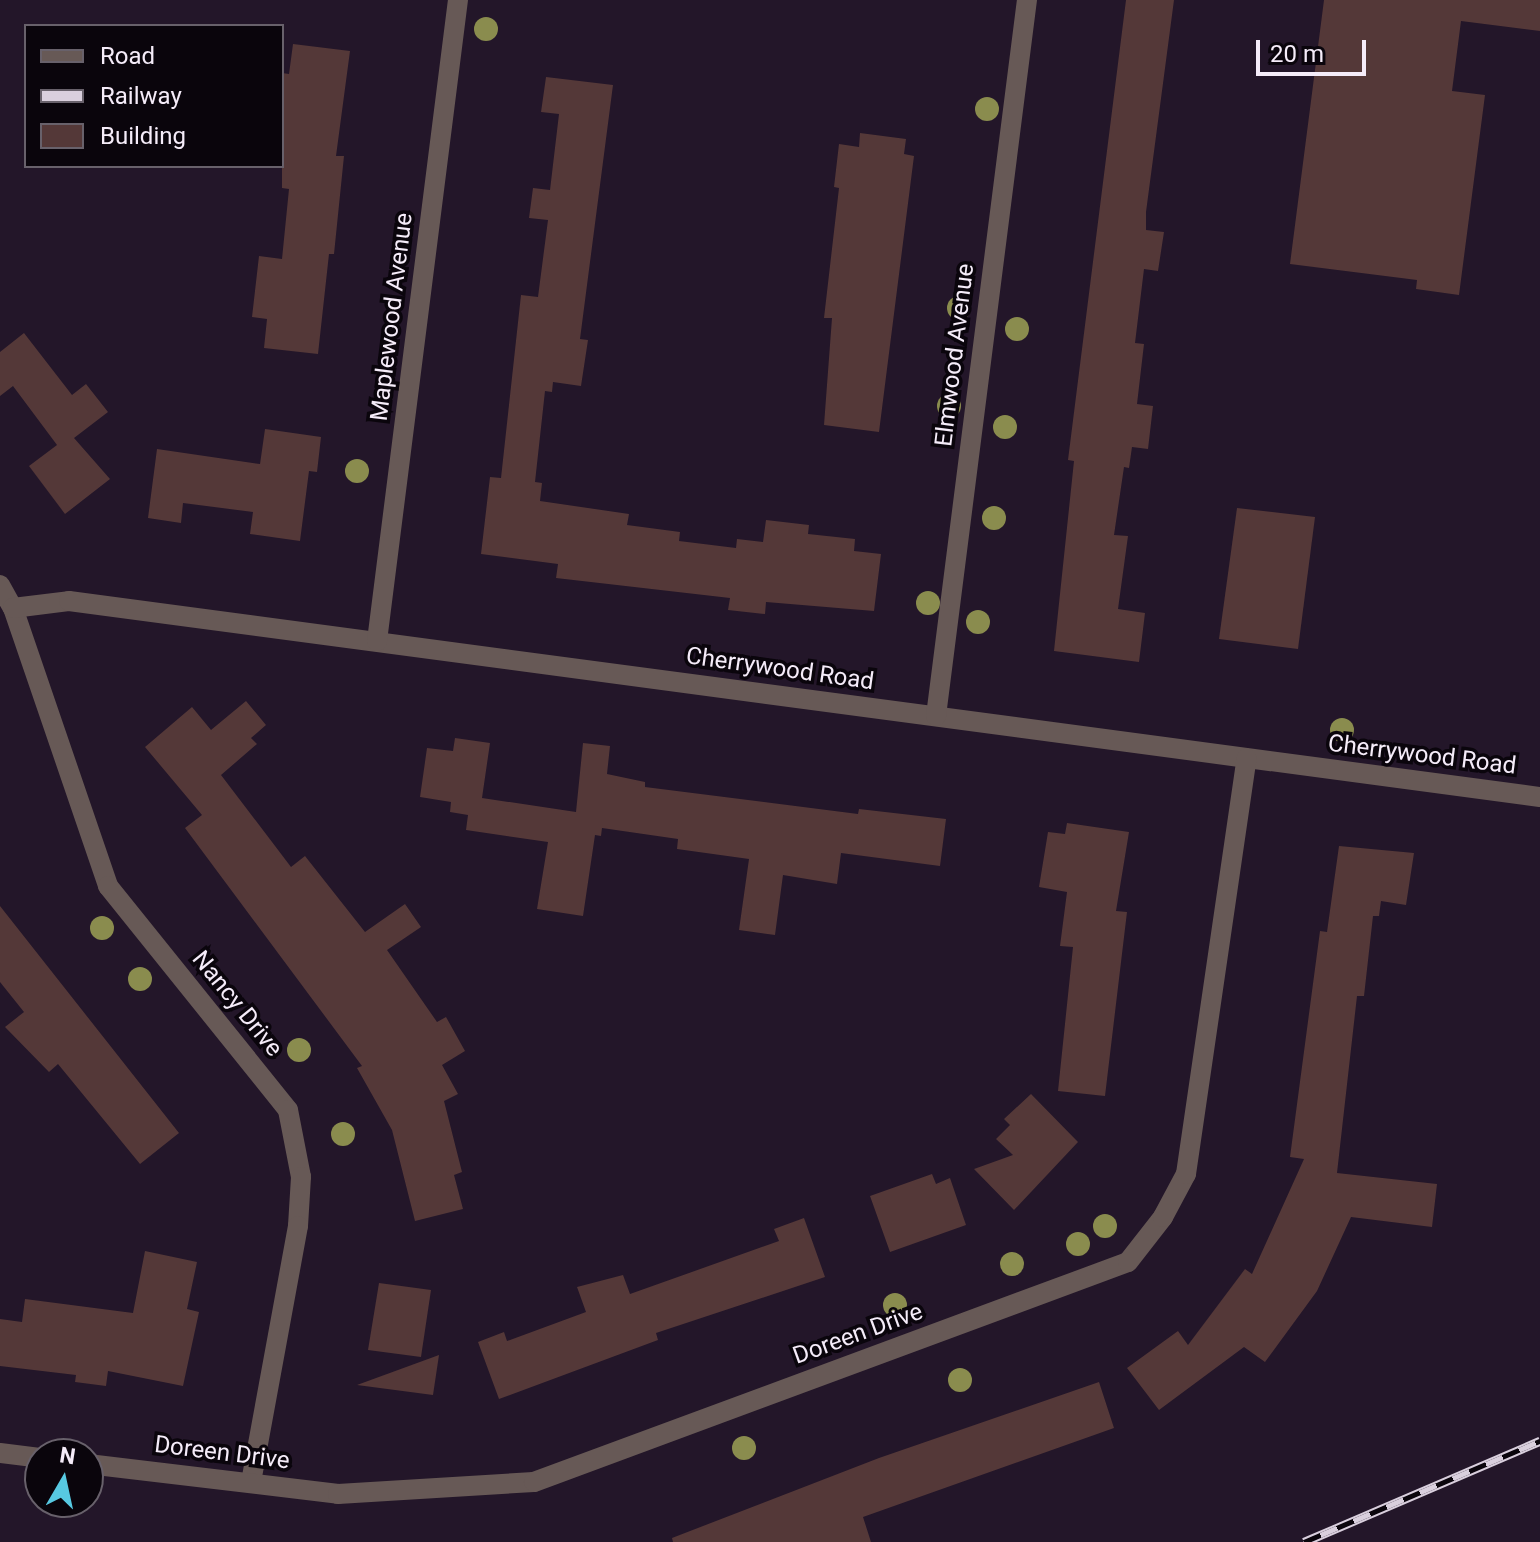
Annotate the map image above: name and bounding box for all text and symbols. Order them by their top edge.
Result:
legend [24,24,284,168]
scale bar [1260,24,1370,74]
text: 20 m [1270,40,1324,68]
text: Road [100,42,155,70]
text: Railway [100,82,182,110]
text: Building [100,122,186,150]
street label: Maplewood Avenue [365,211,419,423]
street label: Elmwood Avenue [930,262,980,448]
street label: Cherrywood Road [684,642,876,696]
street label: Cherrywood Road [1326,729,1518,781]
street label: Nancy Drive [186,946,288,1062]
street label: Doreen Drive [789,1297,927,1371]
street label: Doreen Drive [153,1430,291,1476]
north arrow [24,1438,104,1518]
text: N [58,1442,77,1469]

